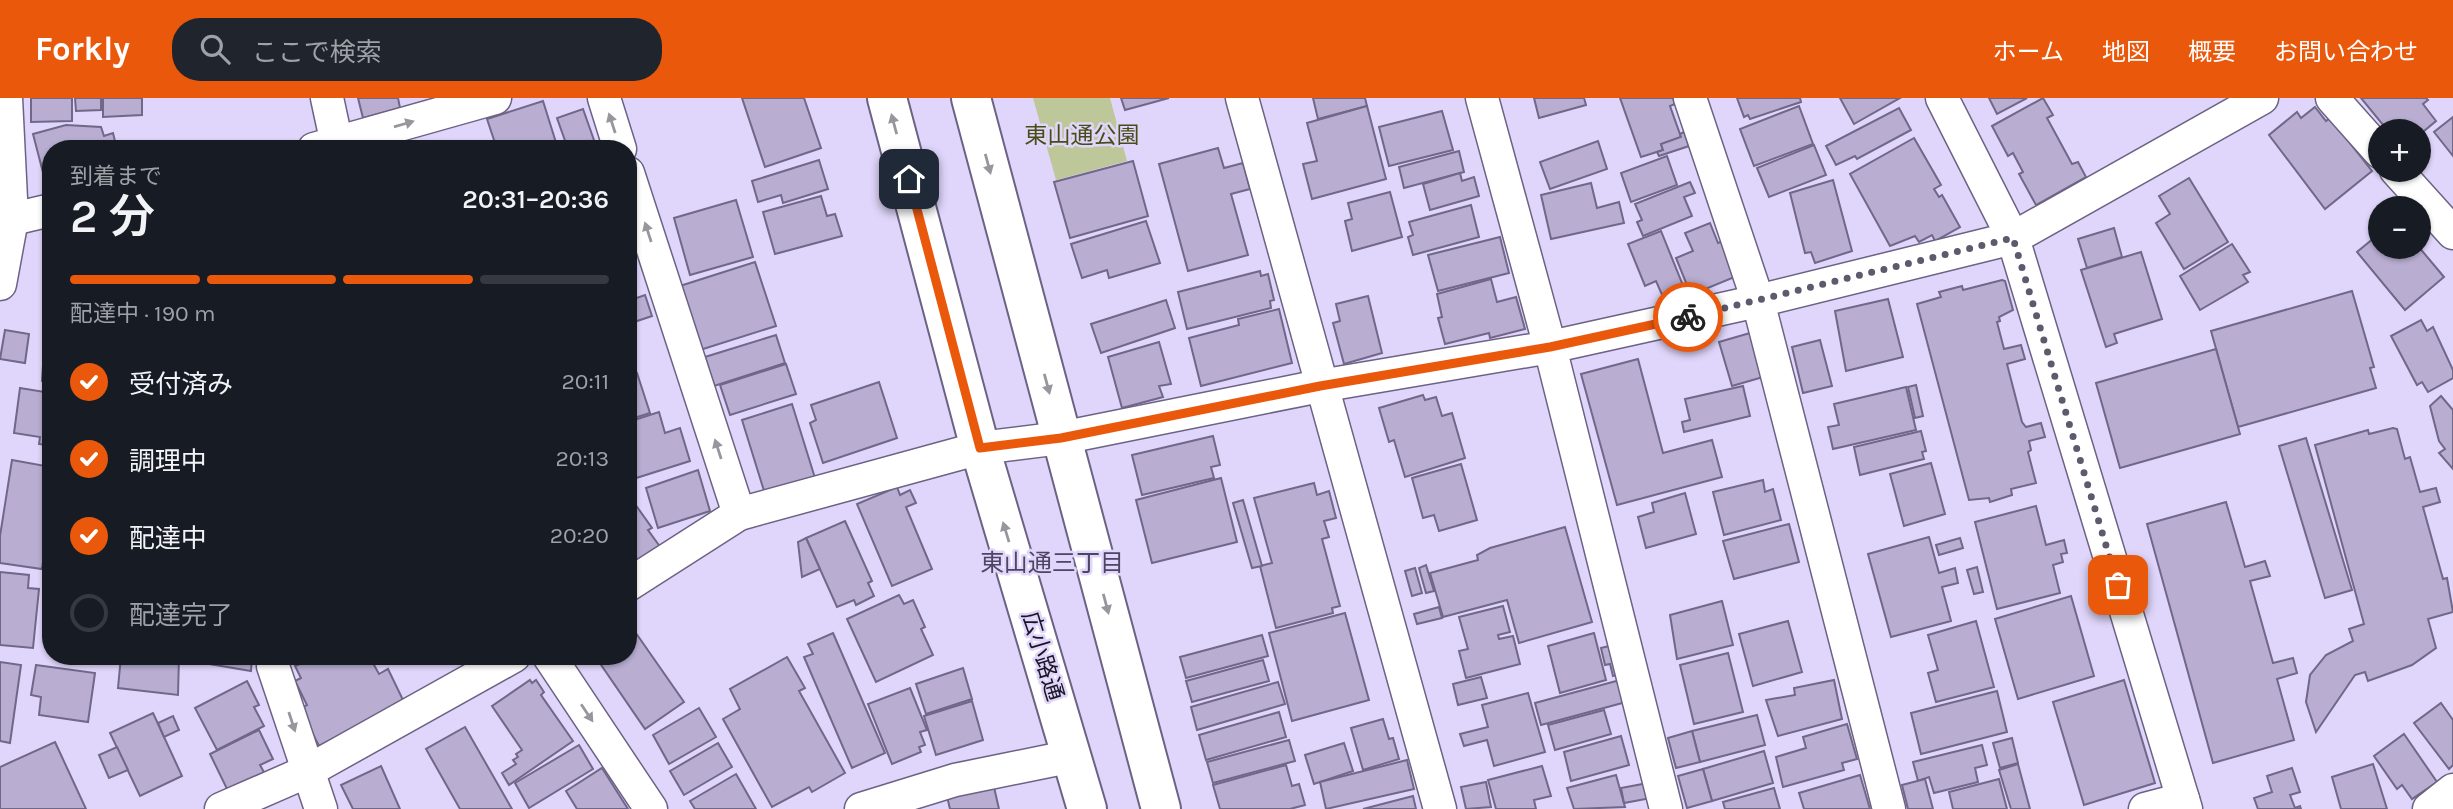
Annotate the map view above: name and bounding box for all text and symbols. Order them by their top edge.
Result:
search box [172,18,662,81]
text: Forkly [35,30,130,68]
icon: search [196,30,234,68]
text: ここで検索 [252,37,382,68]
text: ホーム [1993,38,2064,66]
text: 地図 [2102,38,2150,66]
text: 概要 [2188,38,2236,66]
text: お問い合わせ [2274,38,2418,66]
one-way arrow [888,112,899,134]
one-way arrow [606,113,617,134]
one-way arrow [394,118,416,129]
map controls [2368,119,2431,259]
button: + [2368,119,2431,182]
park label: 東山通公園 [1025,122,1140,149]
pin [879,149,939,209]
one-way arrow [983,153,994,175]
icon: home [890,160,928,198]
text: 到着まで [70,163,162,190]
text: 20:31–20:36 [462,184,609,215]
text: 2 分 [70,190,155,244]
button: − [2368,196,2431,259]
one-way arrow [642,222,652,243]
courier [1653,282,1723,352]
icon: bike [1669,298,1707,336]
text: 配達中 · 190 m [70,300,216,327]
icon: check [70,363,108,401]
text: 20:11 [562,368,609,395]
text: 受付済み [129,369,233,400]
one-way arrow [1042,373,1053,395]
one-way arrow [712,438,723,459]
icon: check [70,440,108,478]
text: 20:13 [556,445,609,472]
text: 調理中 [129,446,207,477]
icon: check [70,517,108,555]
one-way arrow [1000,521,1010,542]
text: 20:20 [550,522,609,549]
text: 配達中 [129,523,207,554]
district label: 東山通三丁目 [980,549,1124,577]
pin [2088,555,2148,615]
icon: bag [2099,566,2137,604]
one-way arrow [1101,593,1112,615]
text: 配達完了 [129,600,233,631]
street label: 広小路通 [1016,608,1069,704]
one-way arrow [580,704,594,722]
one-way arrow [287,711,297,732]

